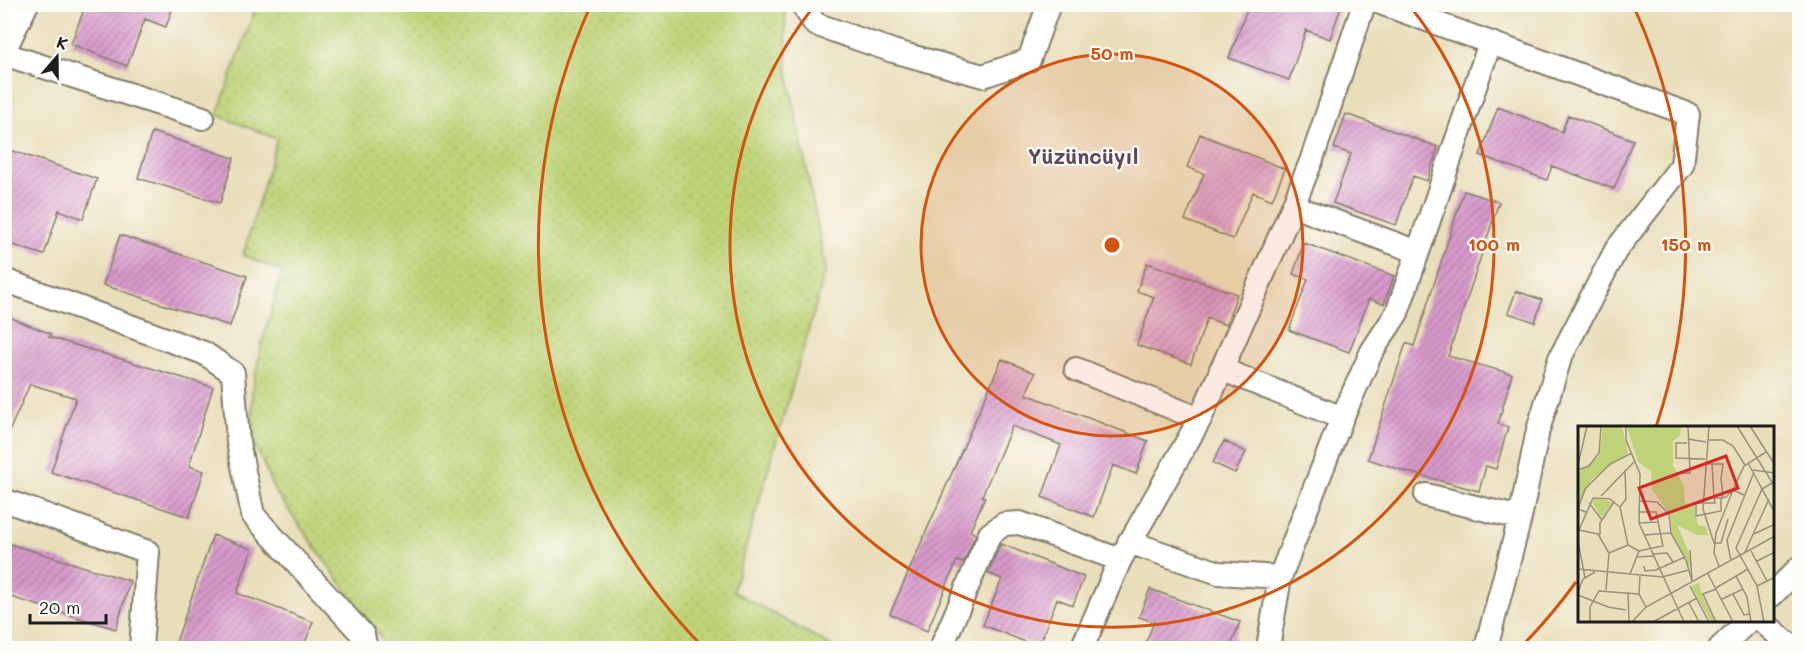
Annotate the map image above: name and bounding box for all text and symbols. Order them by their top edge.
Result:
north arrow [27,27,87,87]
text: K [54,31,71,54]
text: 50 m [1091,41,1133,65]
district label: Yüzüncüyıl [1028,142,1138,170]
text: 100 m [1468,232,1520,256]
text: 150 m [1661,232,1711,256]
centre of rings [1102,235,1122,255]
inset map [1578,426,1774,623]
scale bar [30,587,106,625]
text: 20 m [39,595,80,619]

